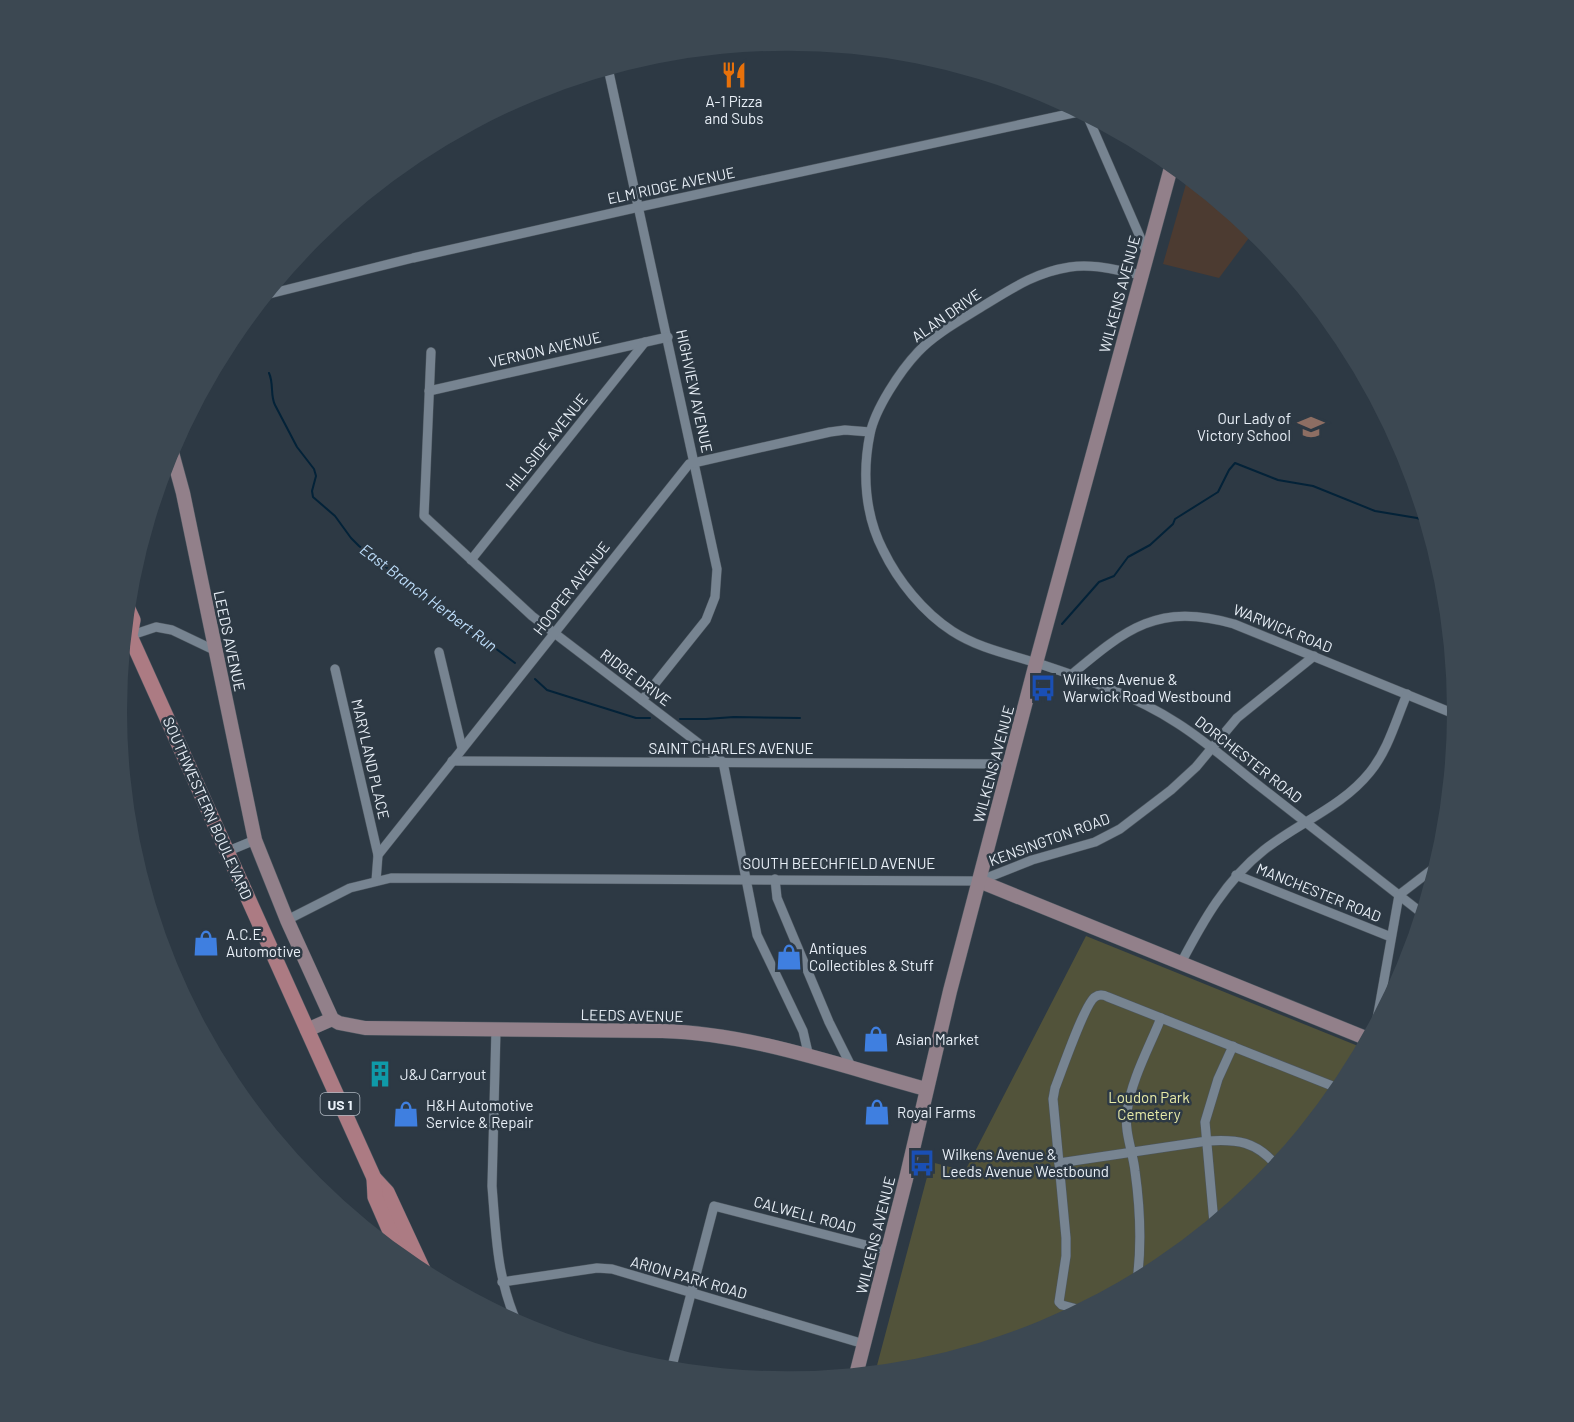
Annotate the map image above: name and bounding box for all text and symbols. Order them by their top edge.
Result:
restaurant icon: A-1 Pizza and Subs [719,60,749,90]
place label: A-1 Pizza and Subs [704,92,764,127]
street label: ELM RIDGE AVENUE [606,163,736,207]
street label: WILKENS AVENUE [1095,233,1143,355]
street label: ALAN DRIVE [908,285,984,345]
street label: VERNON AVENUE [487,327,603,371]
street label: HIGHVIEW AVENUE [673,328,717,454]
street label: HILLSIDE AVENUE [501,390,591,494]
place label: Our Lady of Victory School [1197,409,1291,444]
school or university icon: Our Lady of Victory School [1296,412,1326,442]
street label: HOOPER AVENUE [529,538,613,638]
water label: East Branch Herbert Run [357,539,501,655]
street label: LEEDS AVENUE [211,589,249,693]
street label: WARWICK ROAD [1231,600,1335,656]
street label: RIDGE DRIVE [597,645,675,709]
place label: Wilkens Avenue & Warwick Road Westbound [1063,670,1232,705]
bus stop icon: Wilkens Avenue & Warwick Road Westbound [1028,673,1058,703]
street label: MARYLAND PLACE [348,697,394,821]
street label: WILKENS AVENUE [969,703,1017,825]
street label: DORCHESTER ROAD [1192,712,1306,806]
street label: SOUTHWESTERN BOULEVARD [160,714,256,902]
street label: SAINT CHARLES AVENUE [648,739,814,757]
street label: KENSINGTON ROAD [986,809,1112,869]
street label: SOUTH BEECHFIELD AVENUE [743,854,935,872]
street label: MANCHESTER ROAD [1254,859,1384,925]
place label: A.C.E. Automotive [226,925,301,960]
shop icon: A.C.E. Automotive [191,928,221,958]
place label: Antiques Collectibles & Stuff [809,939,934,974]
shop icon: Antiques Collectibles & Stuff [774,942,804,972]
street label: LEEDS AVENUE [580,1005,684,1025]
shop icon: Asian Market [861,1024,891,1054]
place label: Asian Market [896,1030,979,1048]
building icon: J&J Carryout [365,1059,395,1089]
place label: J&J Carryout [400,1065,487,1083]
park label: Loudon Park Cemetery [1108,1088,1190,1123]
road number: US 1 [320,1093,360,1115]
place label: H&H Automotive Service & Repair [426,1096,534,1131]
shop icon: Royal Farms [862,1097,892,1127]
shop icon: H&H Automotive Service & Repair [391,1099,421,1129]
place label: Royal Farms [897,1103,976,1121]
place label: Wilkens Avenue & Leeds Avenue Westbound [942,1145,1109,1180]
bus stop icon: Wilkens Avenue & Leeds Avenue Westbound [907,1148,937,1178]
street label: WILKENS AVENUE [852,1174,898,1296]
street label: CALWELL ROAD [752,1192,858,1236]
street label: ARION PARK ROAD [629,1252,749,1302]

